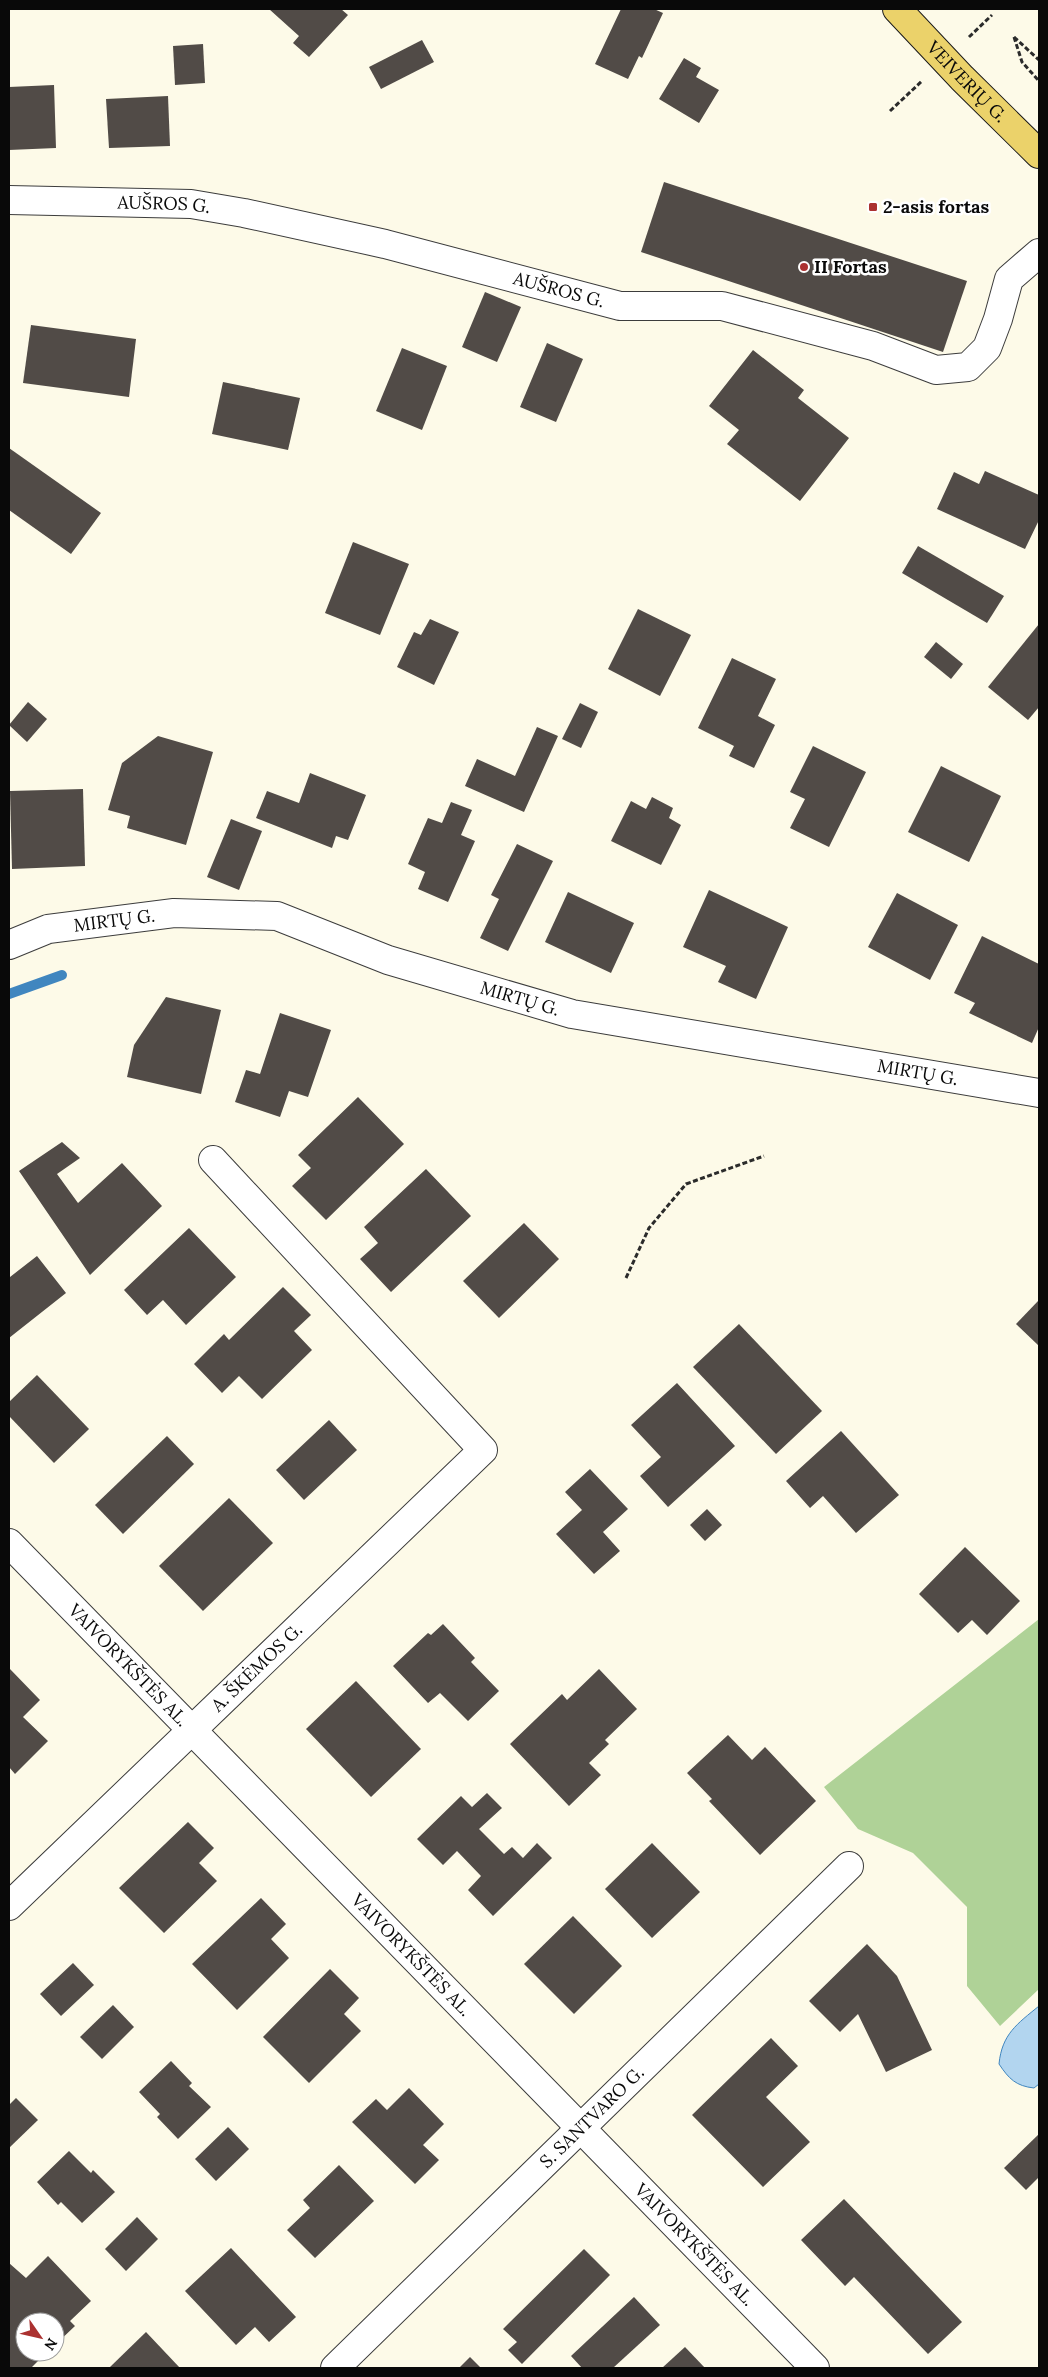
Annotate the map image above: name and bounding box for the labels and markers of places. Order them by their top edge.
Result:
place label: 2-asis fortas [883,195,990,218]
marker: 2-asis fortas [867,201,879,213]
place label: II Fortas [814,255,887,278]
marker: II Fortas [798,261,810,273]

